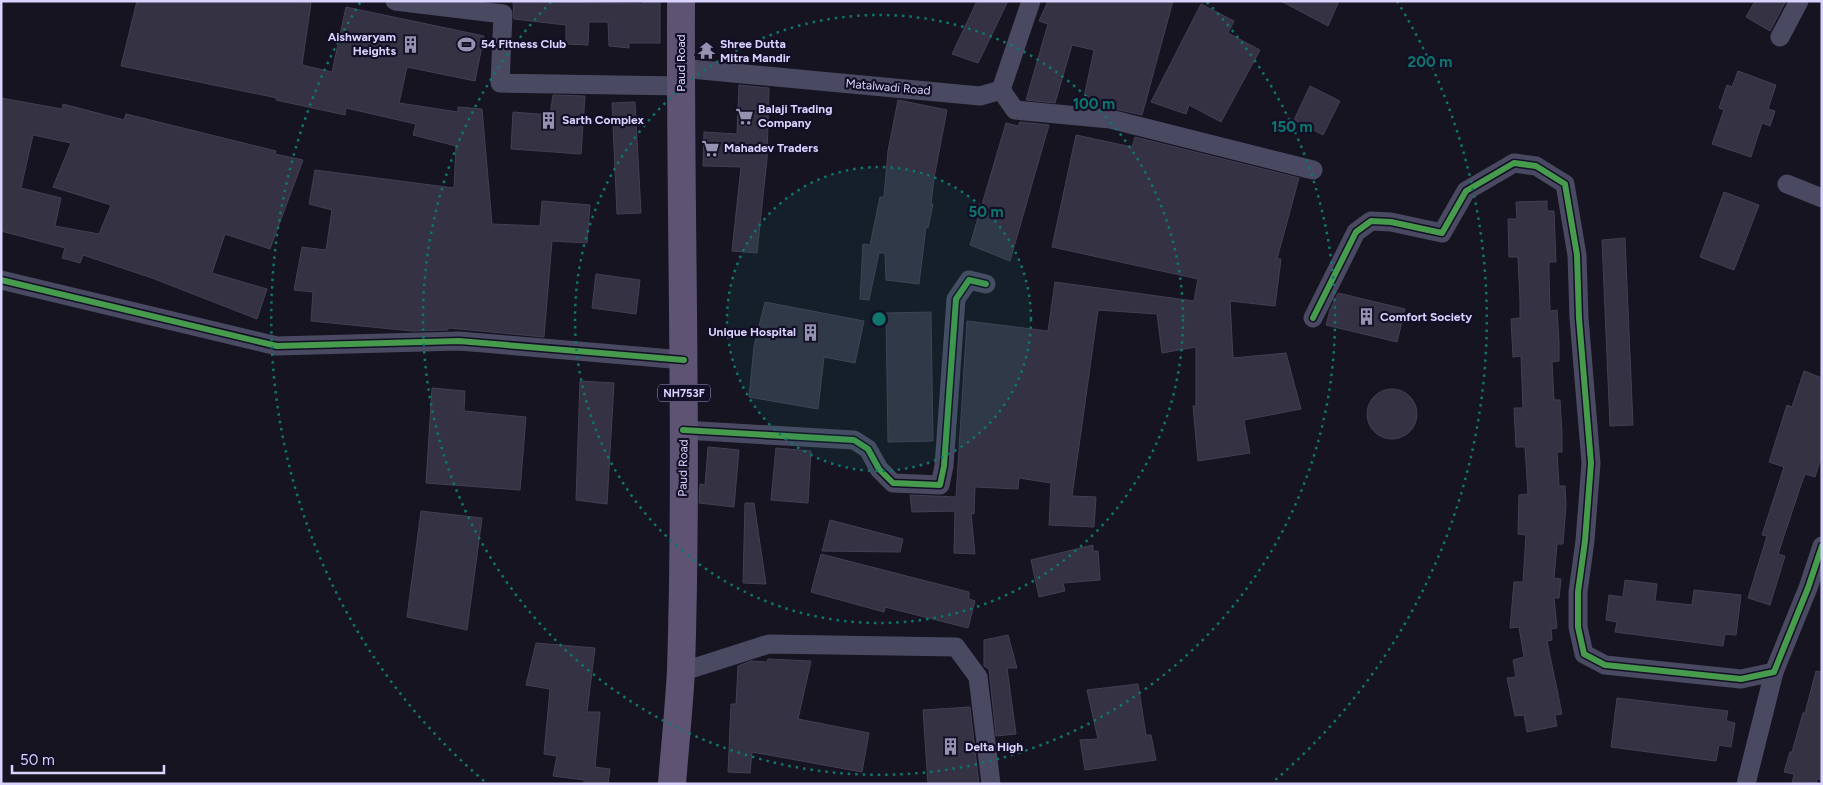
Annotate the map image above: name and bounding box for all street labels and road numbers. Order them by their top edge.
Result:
street label: Paud Road [674,34,688,92]
street label: Matalwadi Road [845,76,931,98]
road number: NH753F [658,384,710,402]
street label: Paud Road [676,439,690,497]

